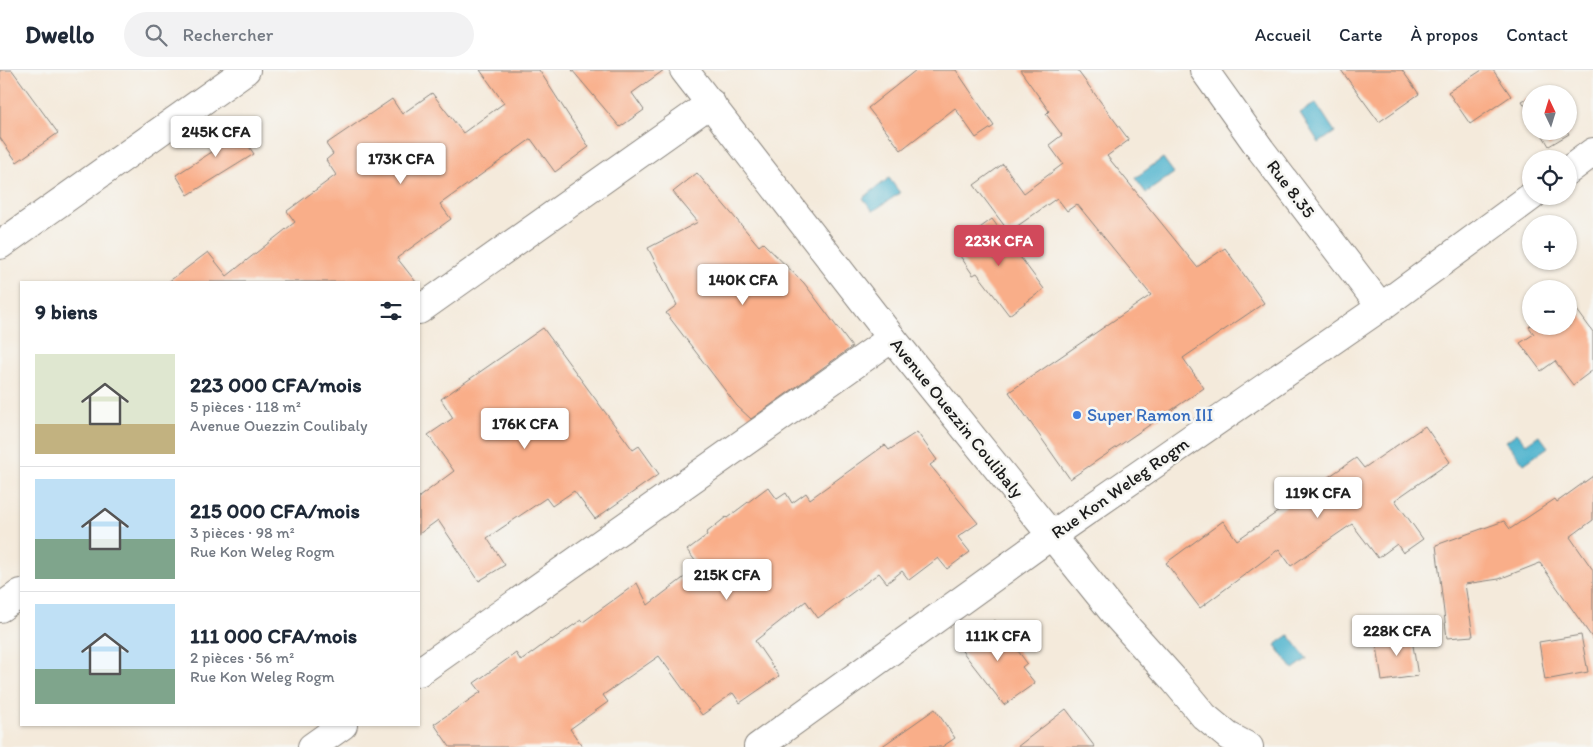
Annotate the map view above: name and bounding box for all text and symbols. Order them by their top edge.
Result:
search box [124,12,474,57]
text: Dwello [25,20,94,49]
icon: search [142,21,170,49]
text: Rechercher [182,23,273,46]
text: Accueil [1255,24,1311,46]
text: Carte [1339,24,1382,46]
text: À propos [1410,24,1478,46]
text: Contact [1506,24,1568,46]
north arrow [1522,85,1578,140]
map controls [1522,85,1577,335]
pin: 245K CFA [164,116,268,158]
text: 245K CFA [182,122,250,141]
pin: 173K CFA [349,142,453,185]
text: 173K CFA [368,149,434,168]
button: locate [1522,150,1577,205]
street label: Rue 8.35 [1262,156,1320,222]
button: + [1522,215,1577,270]
pin: 223K CFA [947,224,1051,267]
text: 223K CFA [965,231,1033,250]
pin: 140K CFA [691,264,795,306]
text: 140K CFA [708,270,778,289]
button: − [1522,280,1577,335]
icon: filters [377,297,405,325]
text: 9 biens [35,299,98,324]
street label: Avenue Ouezzin Coulibaly [886,333,1029,503]
text: 223 000 CFA/mois [190,372,362,397]
icon: home [75,374,135,434]
text: 5 pièces · 118 m² [190,397,301,416]
place label: Super Ramon III [1087,404,1213,426]
pin: 176K CFA [473,408,577,450]
marker: Super Ramon III [1071,409,1083,421]
text: 176K CFA [492,414,558,433]
text: Avenue Ouezzin Coulibaly [190,416,368,435]
street label: Rue Kon Weleg Rogm [1047,432,1193,544]
pin: 119K CFA [1266,476,1370,519]
text: 119K CFA [1285,483,1351,502]
text: 215 000 CFA/mois [190,498,360,523]
icon: home [75,499,135,559]
text: 3 pièces · 98 m² [190,523,295,542]
text: Rue Kon Weleg Rogm [190,542,335,561]
pin: 215K CFA [675,558,779,601]
text: 215K CFA [694,565,760,584]
pin: 228K CFA [1345,614,1449,657]
pin: 111K CFA [946,620,1050,662]
text: 228K CFA [1363,621,1431,640]
text: 111 000 CFA/mois [190,623,357,648]
icon: home [75,624,135,684]
text: 111K CFA [966,626,1030,645]
text: 2 pièces · 56 m² [190,648,294,667]
text: Rue Kon Weleg Rogm [190,667,335,686]

